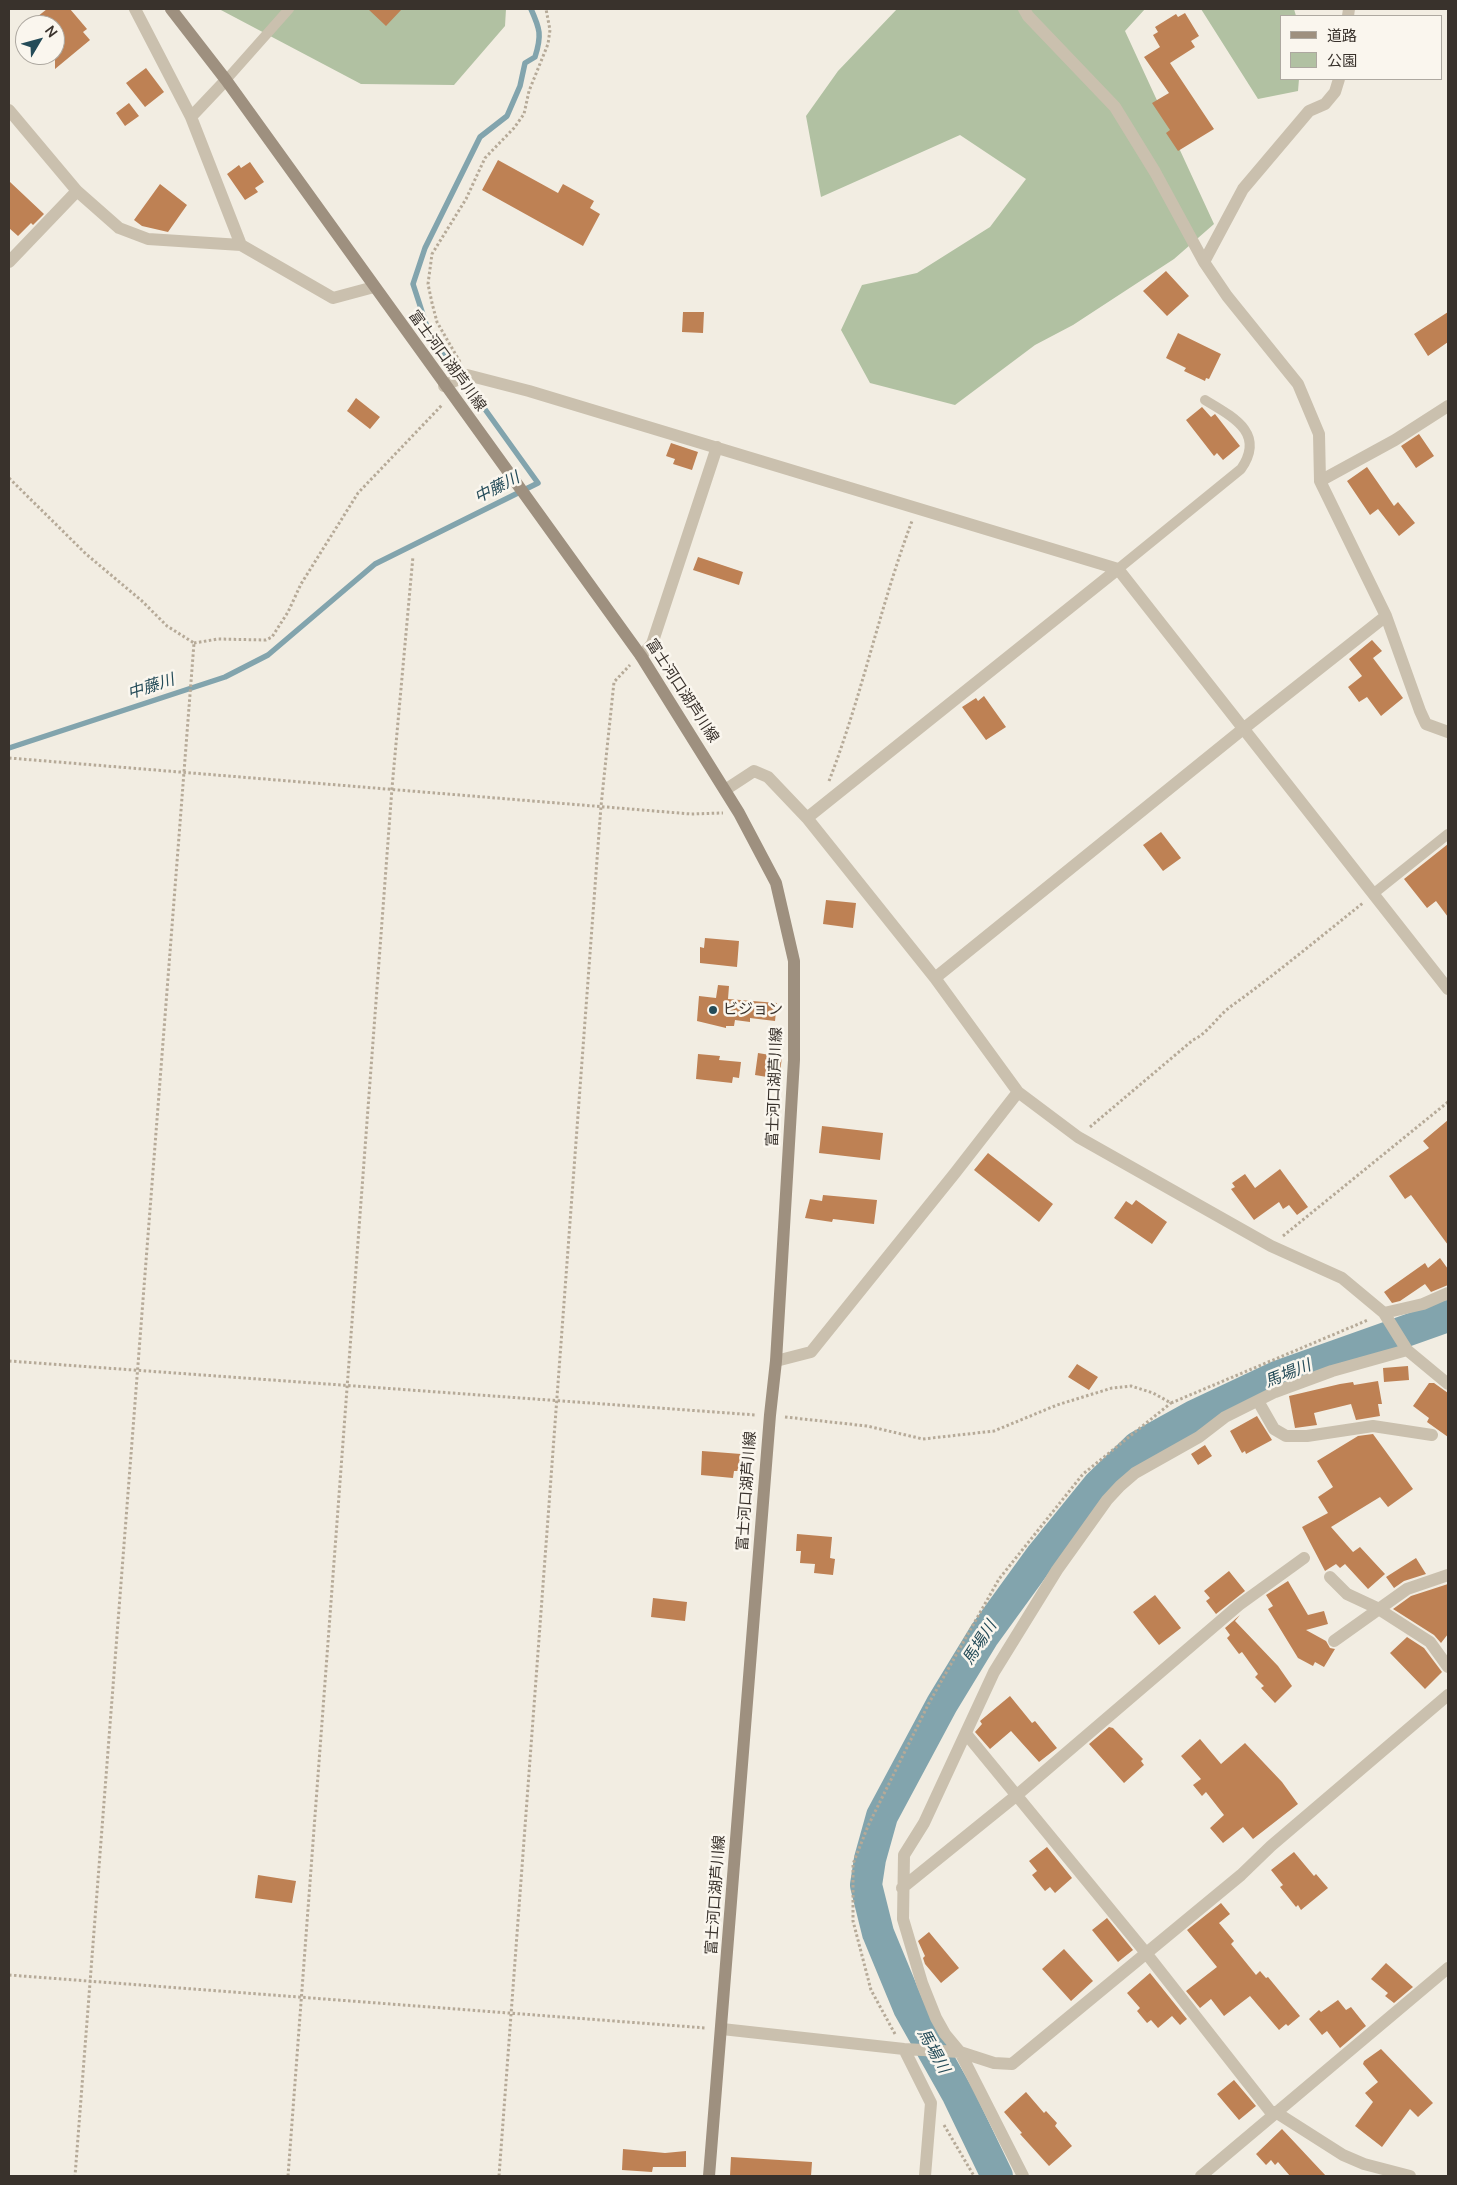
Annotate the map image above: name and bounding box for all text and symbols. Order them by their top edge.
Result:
north arrow [15,15,65,65]
legend [1280,15,1442,80]
text: N [41,22,62,41]
text: 道路 [1327,25,1357,46]
text: 公園 [1327,50,1357,71]
street label: 富士河口湖芦川線 [404,307,490,415]
water label: 中藤川 [471,469,523,507]
street label: 富士河口湖芦川線 [642,636,722,746]
water label: 中藤川 [125,670,177,704]
place label: ビジョン [723,1001,783,1019]
marker: ビジョン [707,1004,719,1016]
street label: 富士河口湖芦川線 [764,1027,786,1147]
water label: 馬場川 [1262,1356,1314,1392]
street label: 富士河口湖芦川線 [734,1431,760,1551]
water label: 馬場川 [959,1618,1001,1668]
street label: 富士河口湖芦川線 [703,1835,729,1955]
water label: 馬場川 [913,2025,953,2077]

